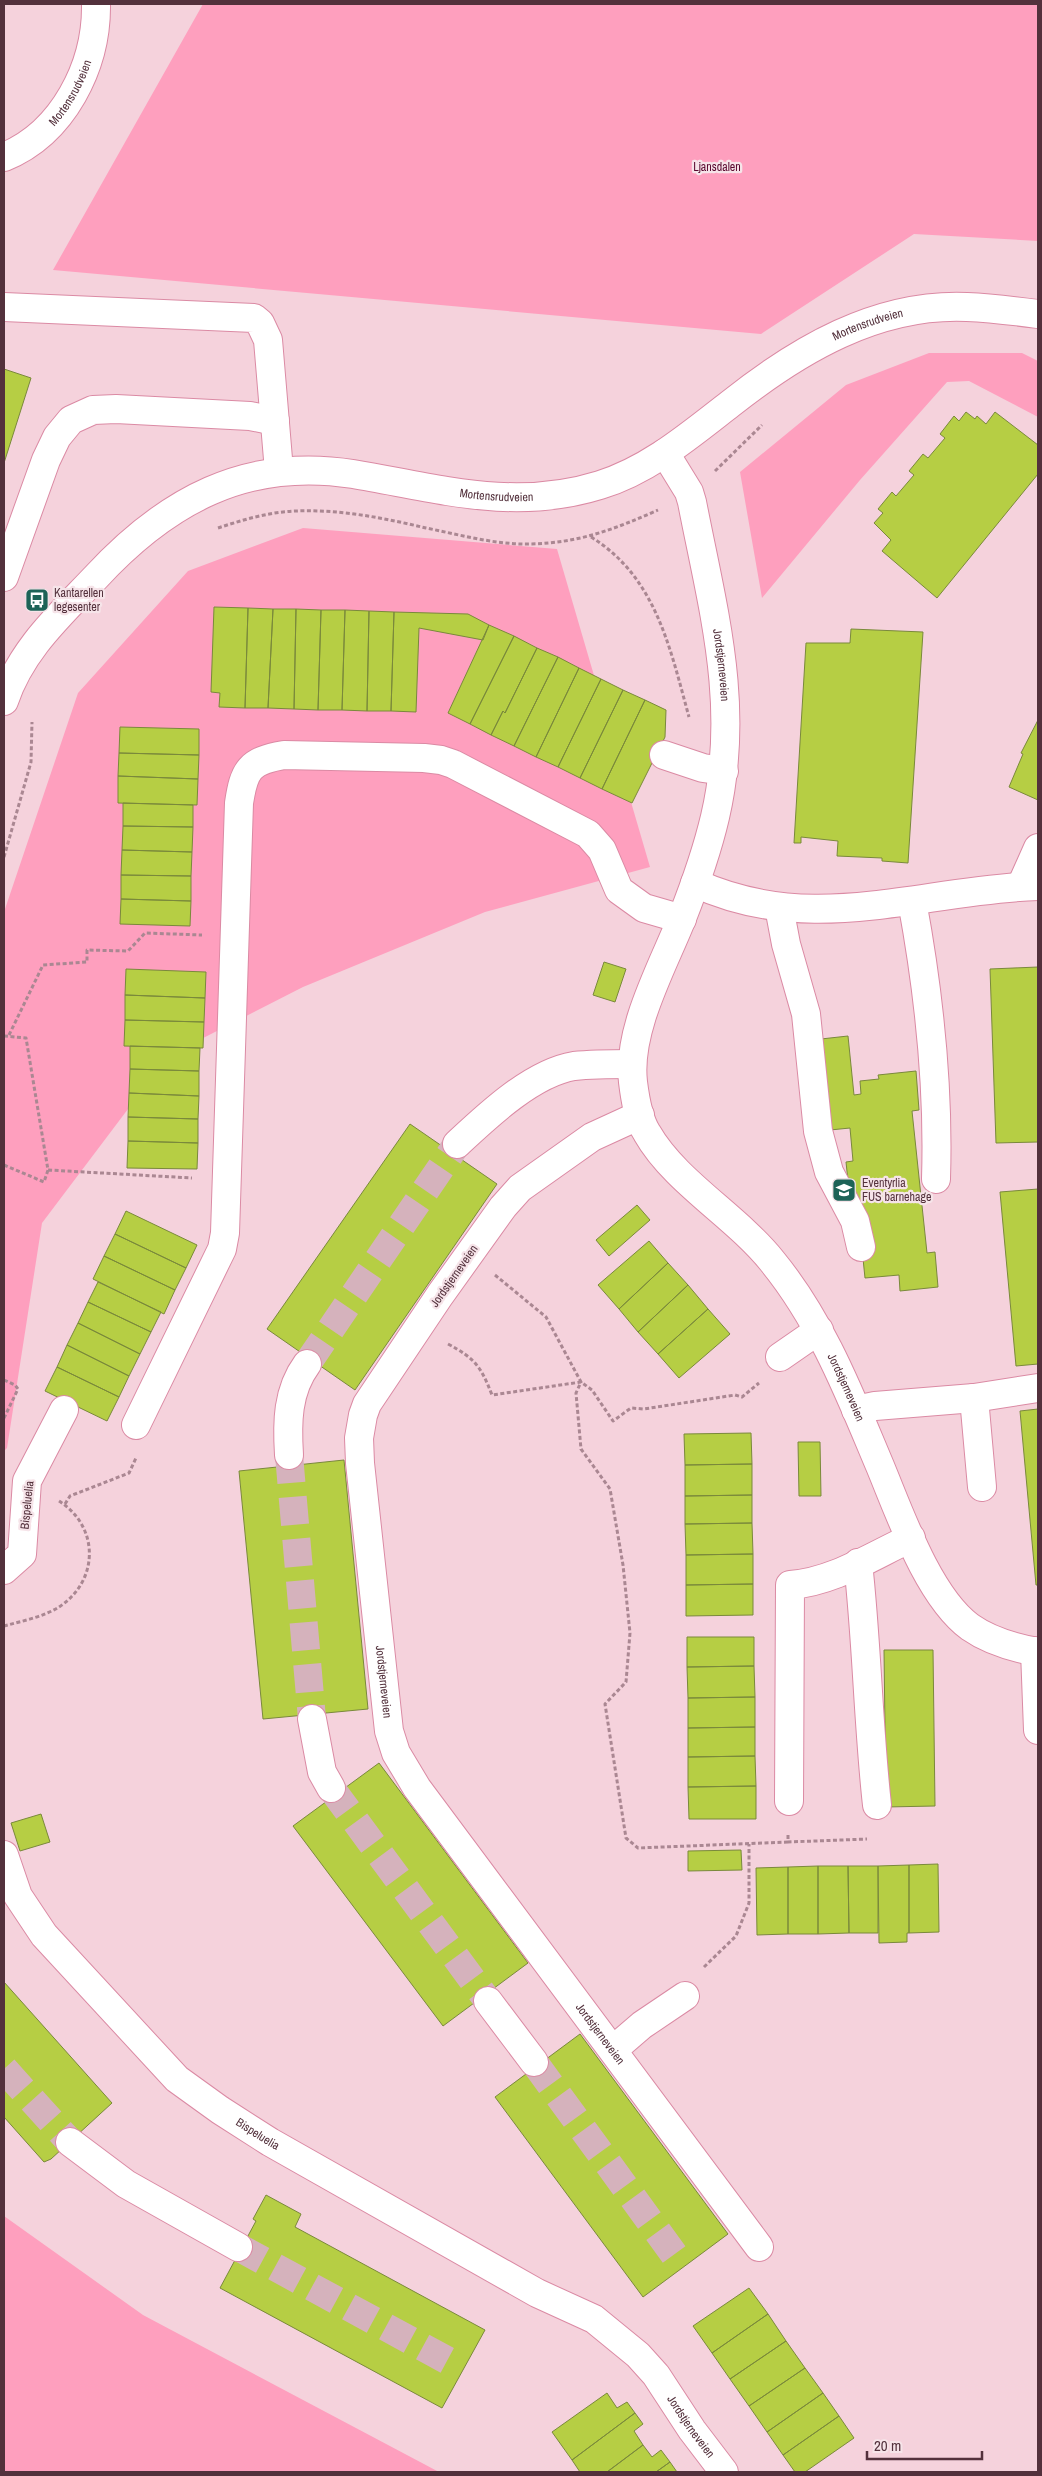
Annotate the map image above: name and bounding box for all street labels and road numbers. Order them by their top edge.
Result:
street label: Mortensrudveien [45,58,95,129]
street label: Mortensrudveien [830,305,905,344]
street label: Mortensrudveien [459,485,534,505]
street label: Jordstjerneveien [709,628,733,702]
street label: Jordstjerneveien [427,1242,481,1310]
street label: Jordstjerneveien [824,1351,868,1424]
street label: Bispeluelia [16,1479,38,1530]
street label: Jordstjerneveien [372,1645,396,1719]
street label: Jordstjerneveien [572,2000,628,2068]
street label: Bispeluelia [233,2114,283,2154]
street label: Jordstjerneveien [663,2392,718,2461]

